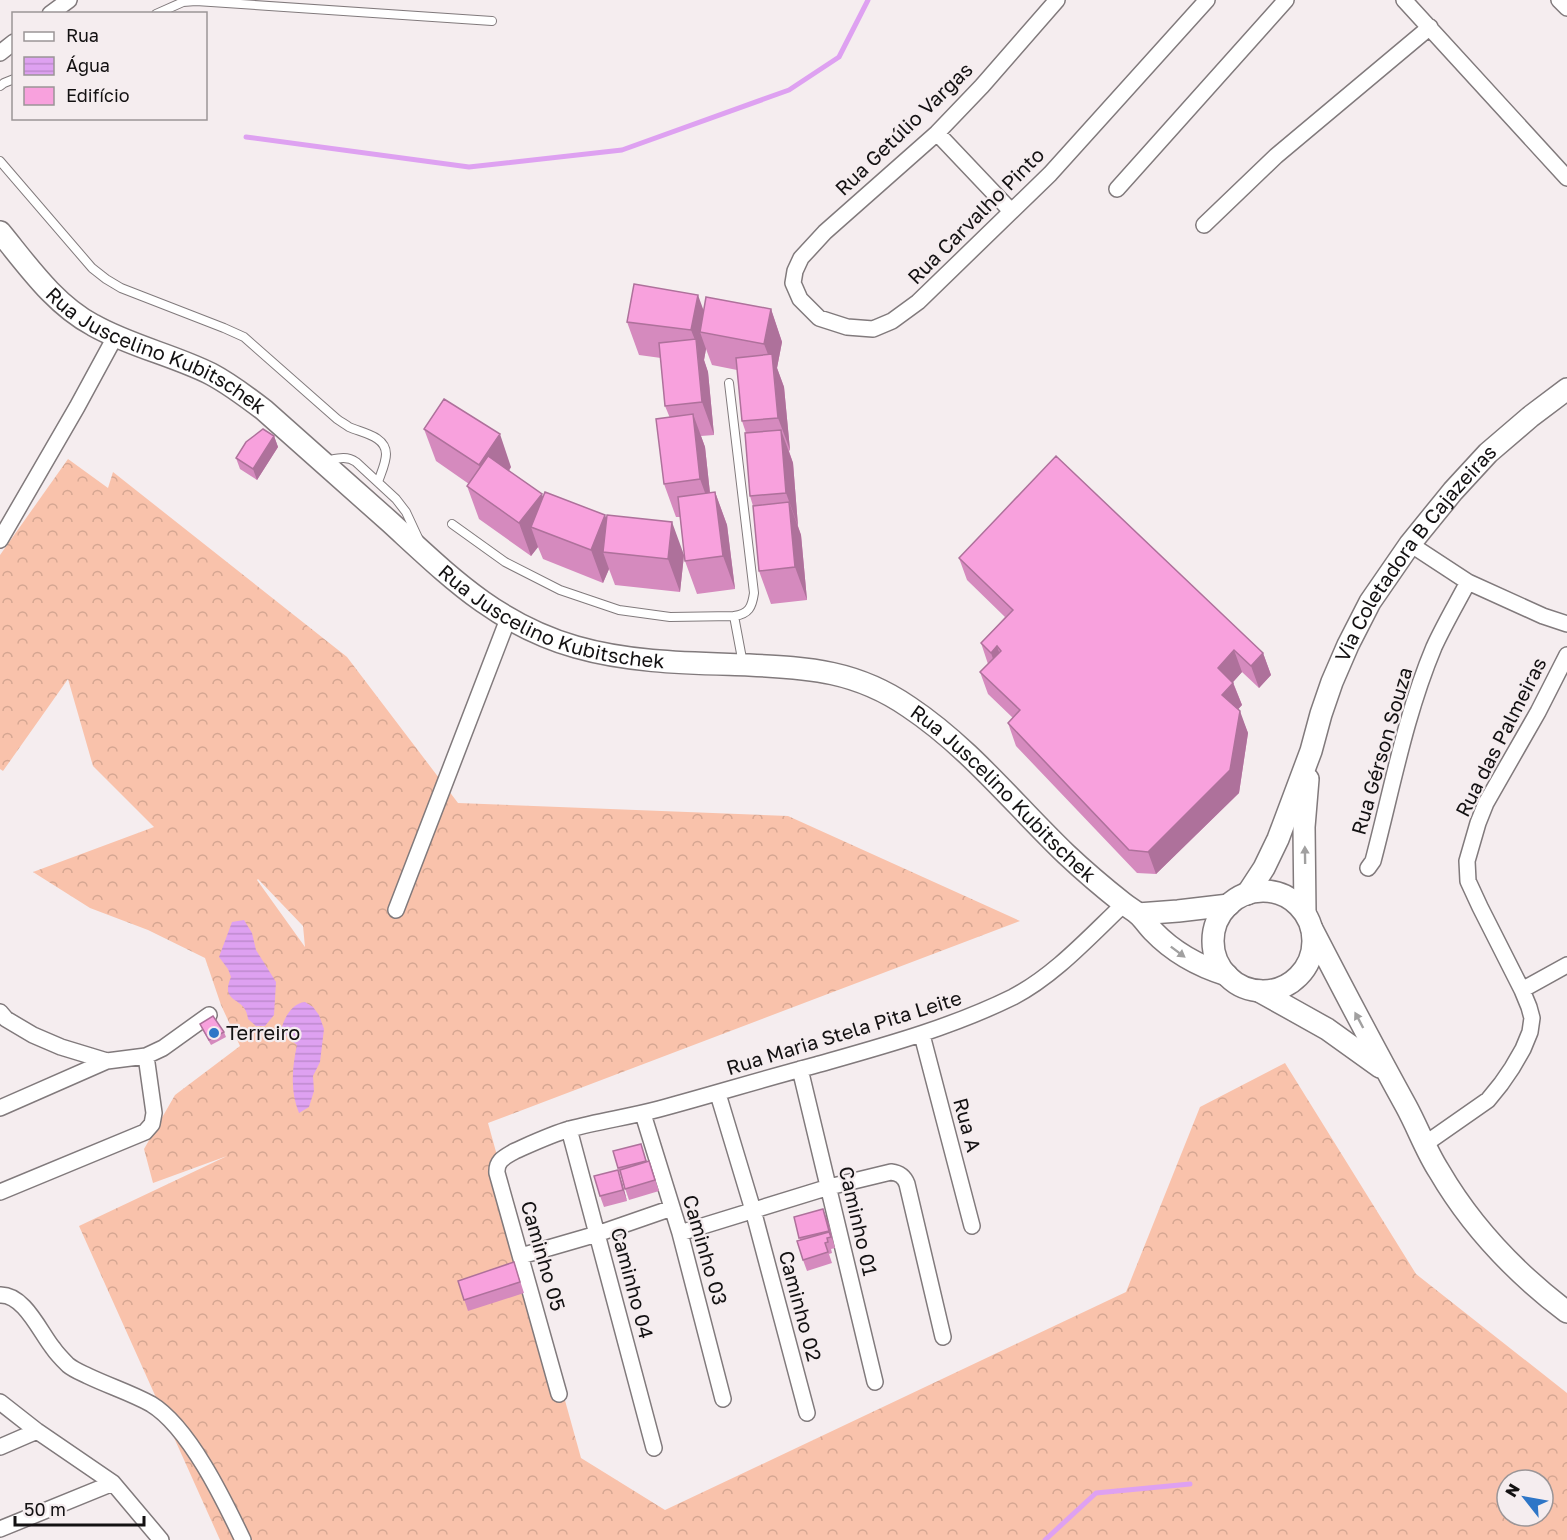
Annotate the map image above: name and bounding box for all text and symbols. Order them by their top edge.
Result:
legend [12,12,207,120]
text: Rua [66,24,99,46]
text: Água [66,54,110,76]
street label: Rua Getúlio Vargas [830,57,977,200]
text: Edifício [66,84,130,106]
street label: Rua Carvalho Pinto [902,142,1049,289]
street label: Rua Juscelino Kubitschek [41,281,271,418]
street label: Via Coletadora B Cajazeiras [1329,439,1500,665]
street label: Rua Juscelino Kubitschek [434,559,666,672]
street label: Rua das Palmeiras [1450,653,1551,820]
street label: Rua Gérson Souza [1346,664,1416,837]
street label: Rua Juscelino Kubitschek [906,699,1101,886]
one-way arrow [1300,845,1309,864]
one-way arrow [1170,945,1185,957]
street label: Rua Maria Stela Pita Leite [723,985,964,1079]
one-way arrow [1355,1011,1365,1029]
place label: Terreiro [226,1020,300,1044]
marker: Terreiro [207,1026,221,1040]
street label: Rua A [949,1095,987,1154]
street label: Caminho 01 [835,1164,883,1278]
street label: Caminho 03 [679,1192,733,1308]
street label: Caminho 05 [517,1198,571,1314]
street label: Caminho 04 [607,1224,659,1341]
street label: Caminho 02 [775,1248,827,1364]
north arrow [1495,1468,1555,1528]
text: N [1500,1480,1524,1501]
scale bar [15,1489,144,1527]
text: 50 m [24,1498,66,1520]

